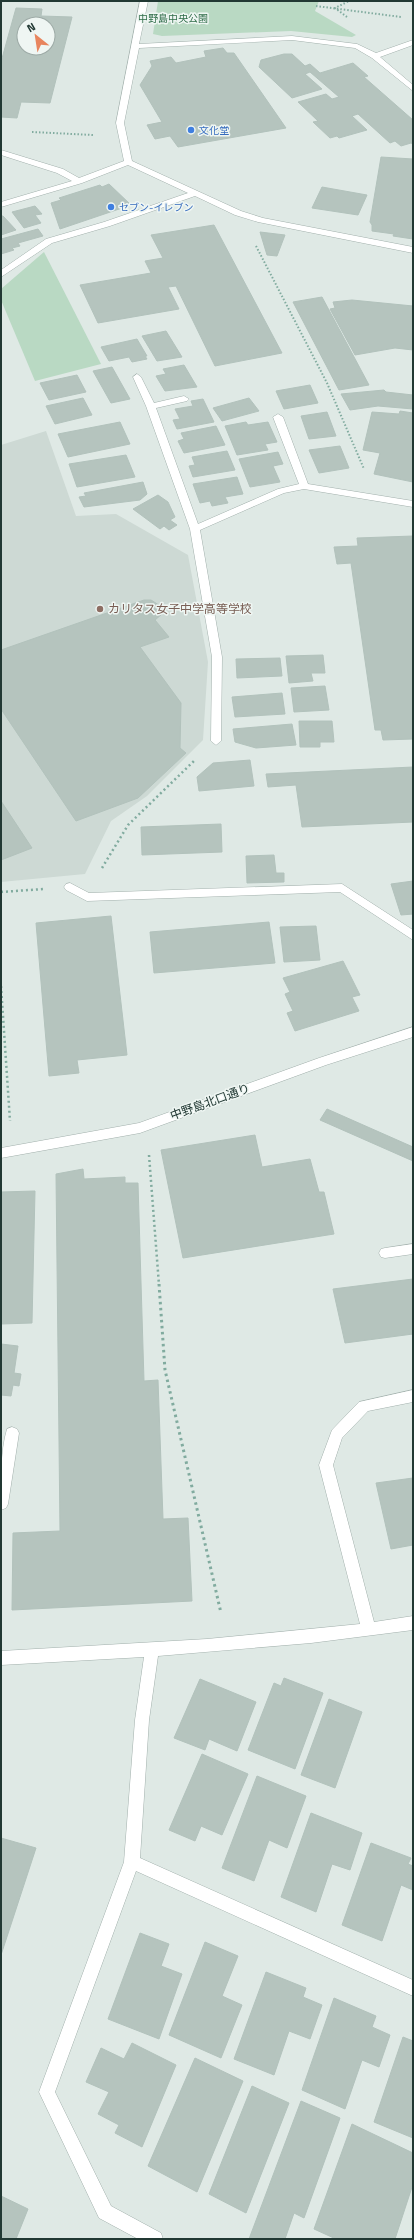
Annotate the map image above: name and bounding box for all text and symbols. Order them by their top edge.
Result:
park label: 中野島中央公園 [138,11,208,26]
north arrow [16,16,56,56]
text: N [24,19,38,36]
place label: 文化堂 [199,123,229,138]
marker: 文化堂 [186,125,196,135]
place label: セブン-イレブン [119,200,193,215]
marker: セブン-イレブン [106,202,116,212]
place label: カリタス女子中学高等学校 [108,599,252,618]
marker: カリタス女子中学高等学校 [95,604,105,614]
street label: 中野島北口通り [167,1078,253,1125]

